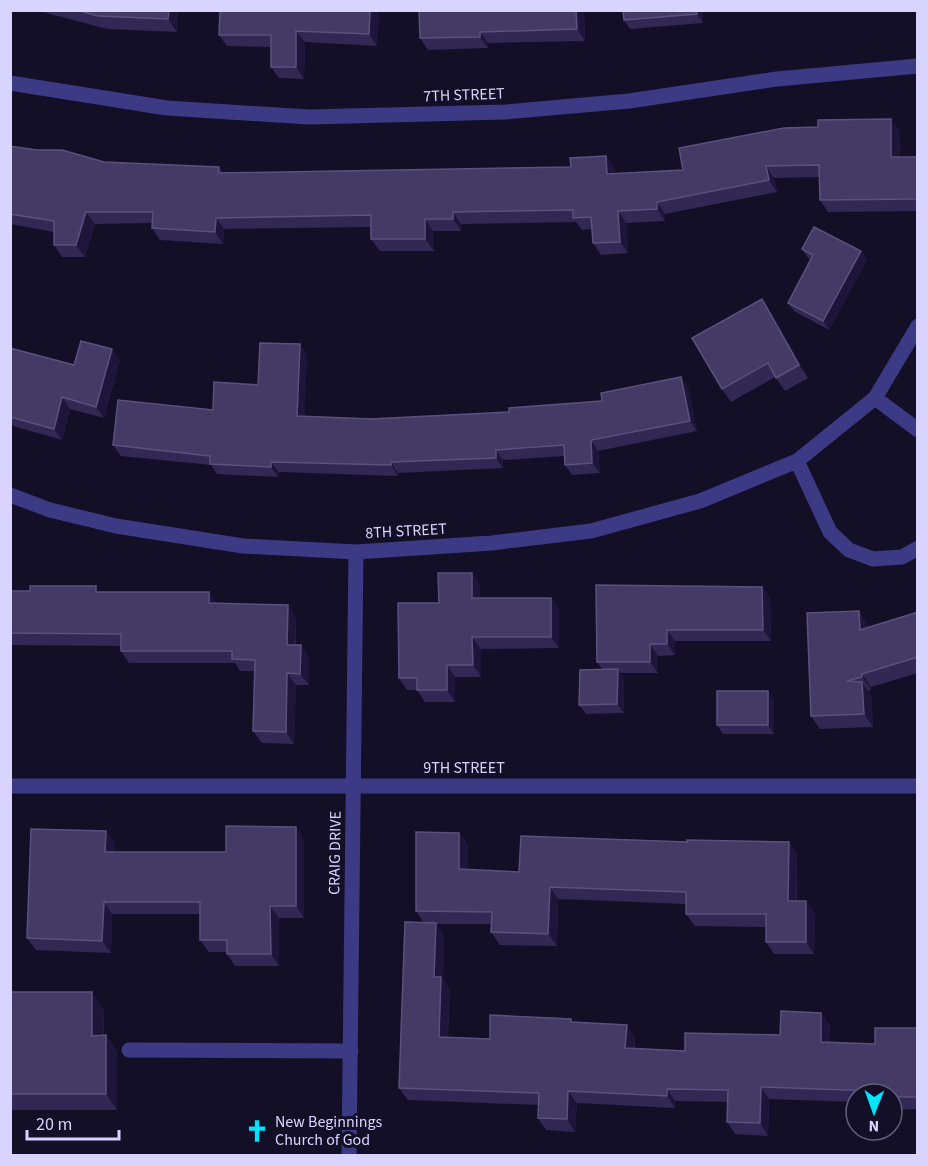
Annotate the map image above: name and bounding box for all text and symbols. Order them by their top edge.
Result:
street label: 7TH STREET [423,83,506,107]
street label: 8TH STREET [365,518,448,544]
street label: 9TH STREET [423,757,505,779]
street label: CRAIG DRIVE [323,811,347,895]
north arrow [844,1082,904,1142]
scale bar [27,1103,118,1141]
place label: New Beginnings Church of God [275,1111,383,1151]
text: 20 m [36,1112,72,1137]
text: N [868,1115,879,1137]
church icon: New Beginnings Church of God [244,1118,270,1144]

